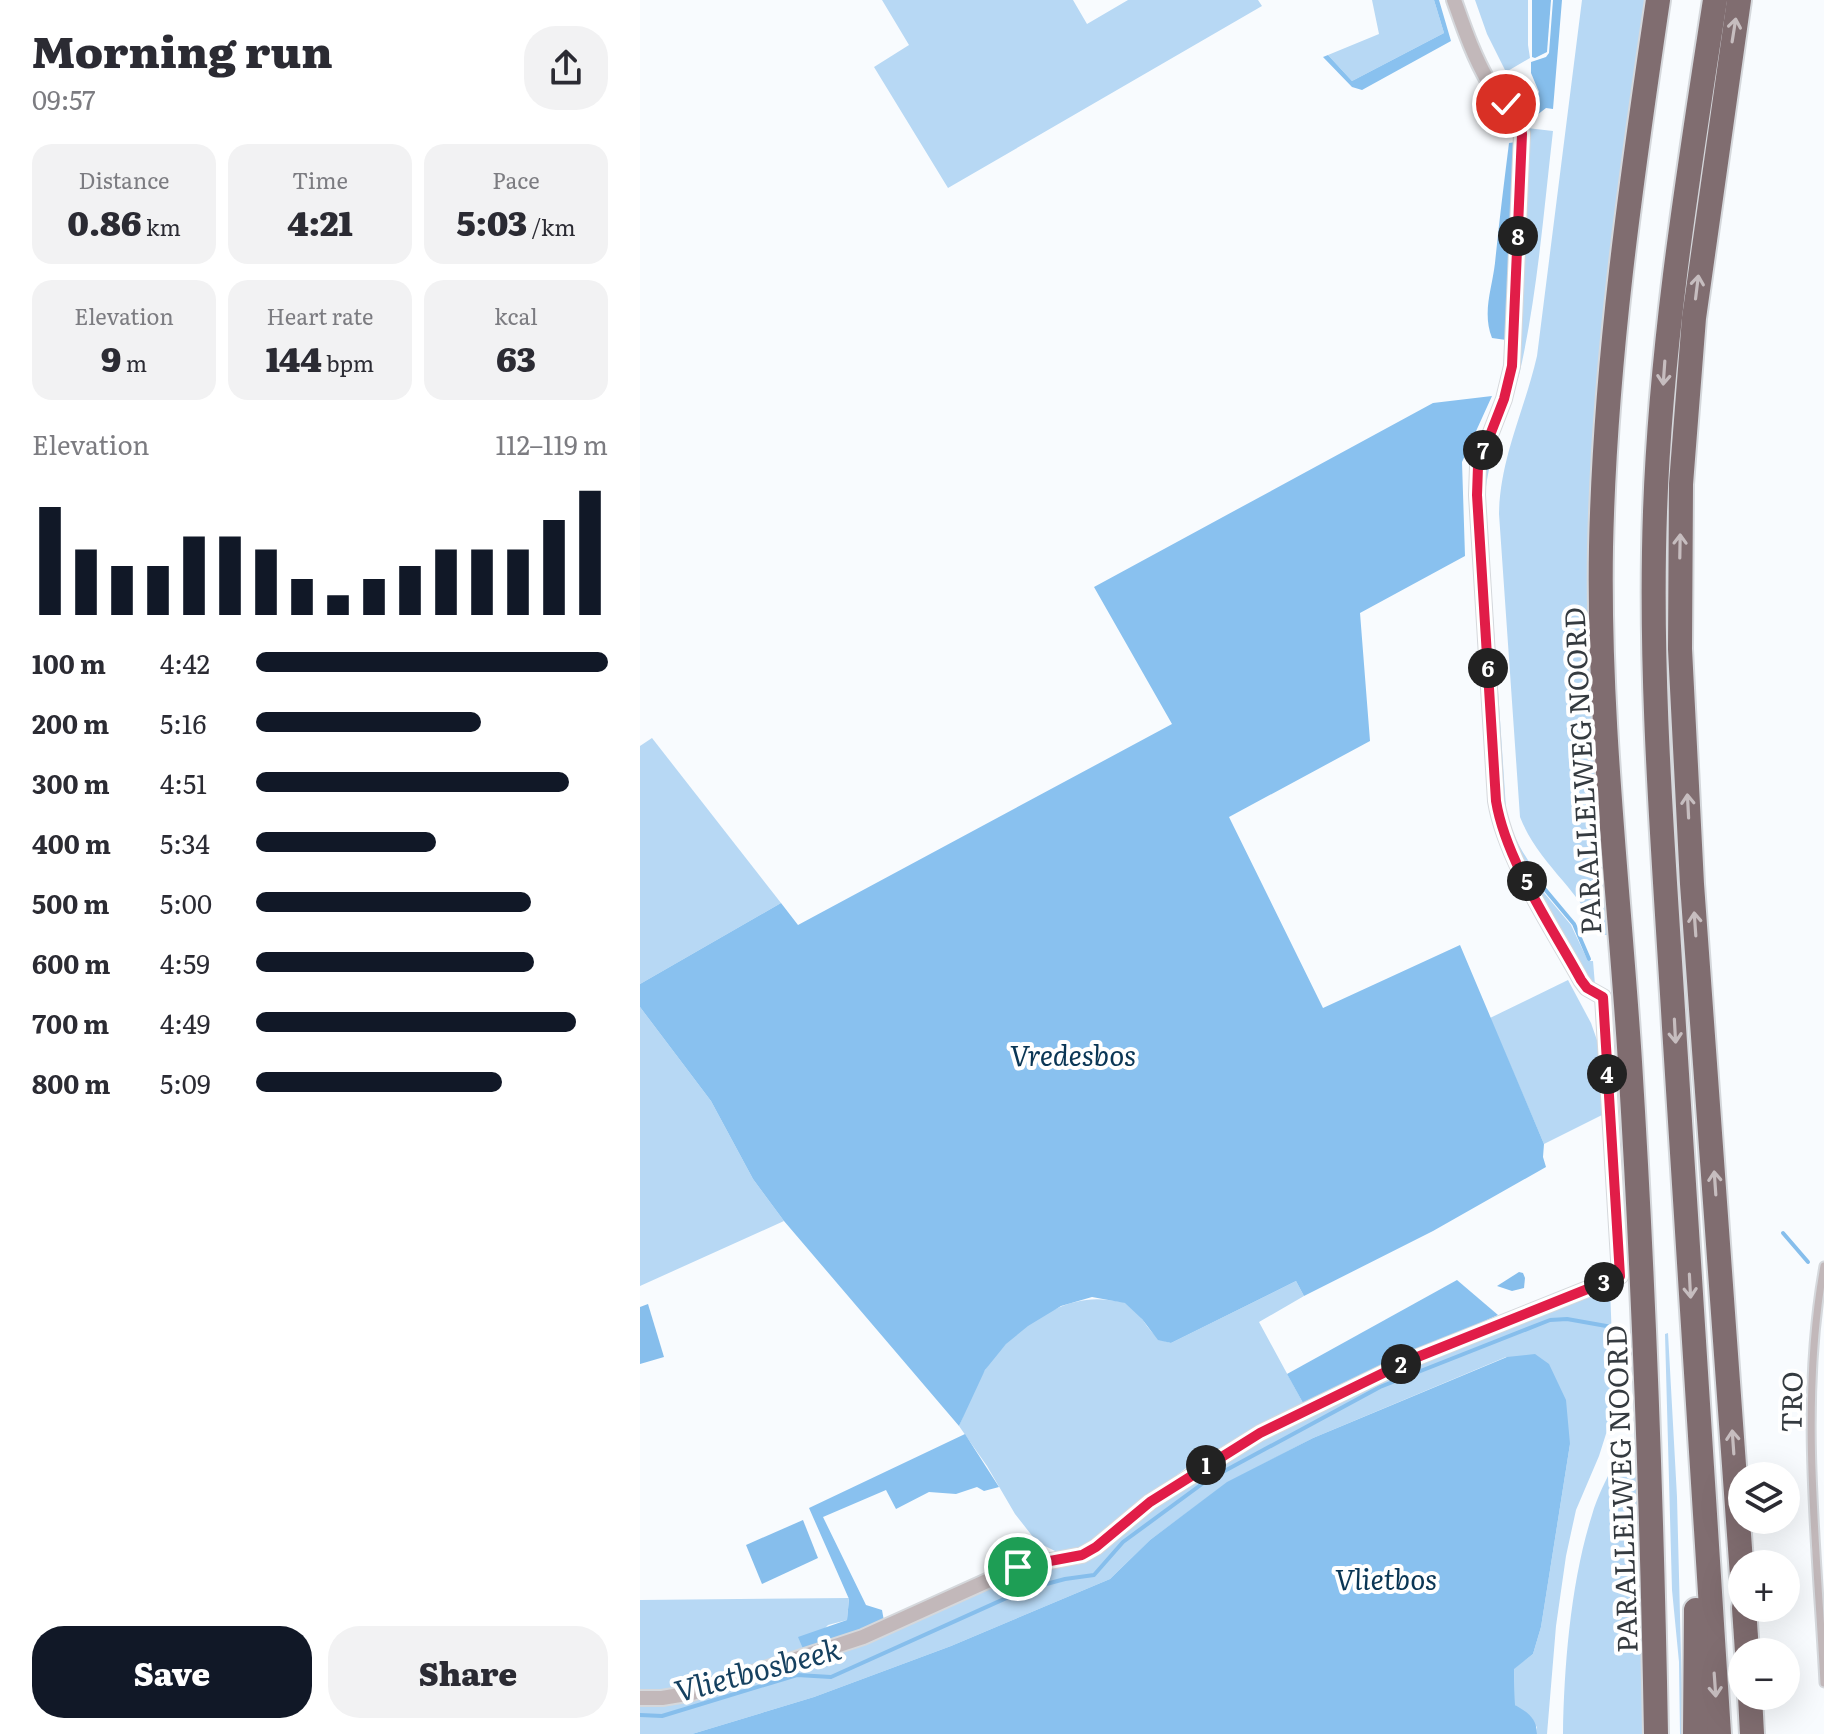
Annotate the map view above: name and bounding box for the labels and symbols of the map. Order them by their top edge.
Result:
one-way arrow [1728,18,1743,43]
pin [1472,70,1540,138]
pin: 8 [1498,216,1538,256]
one-way arrow [1690,274,1705,301]
one-way arrow [1656,359,1671,386]
pin: 7 [1463,430,1503,470]
one-way arrow [1673,533,1688,560]
street label: PARALLELWEG NOORD [1551,606,1611,936]
pin: 6 [1468,648,1508,688]
one-way arrow [1680,793,1695,820]
pin: 5 [1507,861,1547,901]
one-way arrow [1688,911,1703,938]
one-way arrow [1668,1017,1683,1044]
park label: Vredesbos [1010,1033,1136,1075]
pin: 4 [1587,1054,1627,1094]
one-way arrow [1707,1170,1722,1197]
pin: 3 [1584,1262,1624,1302]
one-way arrow [1682,1272,1697,1299]
street label: PARALLELWEG NOORD [1593,1324,1647,1654]
pin: 2 [1381,1344,1421,1384]
street label: TRO [1768,1371,1812,1433]
one-way arrow [1726,1429,1741,1456]
pin: 1 [1186,1445,1226,1485]
pin [984,1533,1052,1601]
park label: Vlietbos [1335,1557,1437,1599]
water label: Vlietbosbeek [669,1625,845,1711]
one-way arrow [1708,1671,1723,1698]

